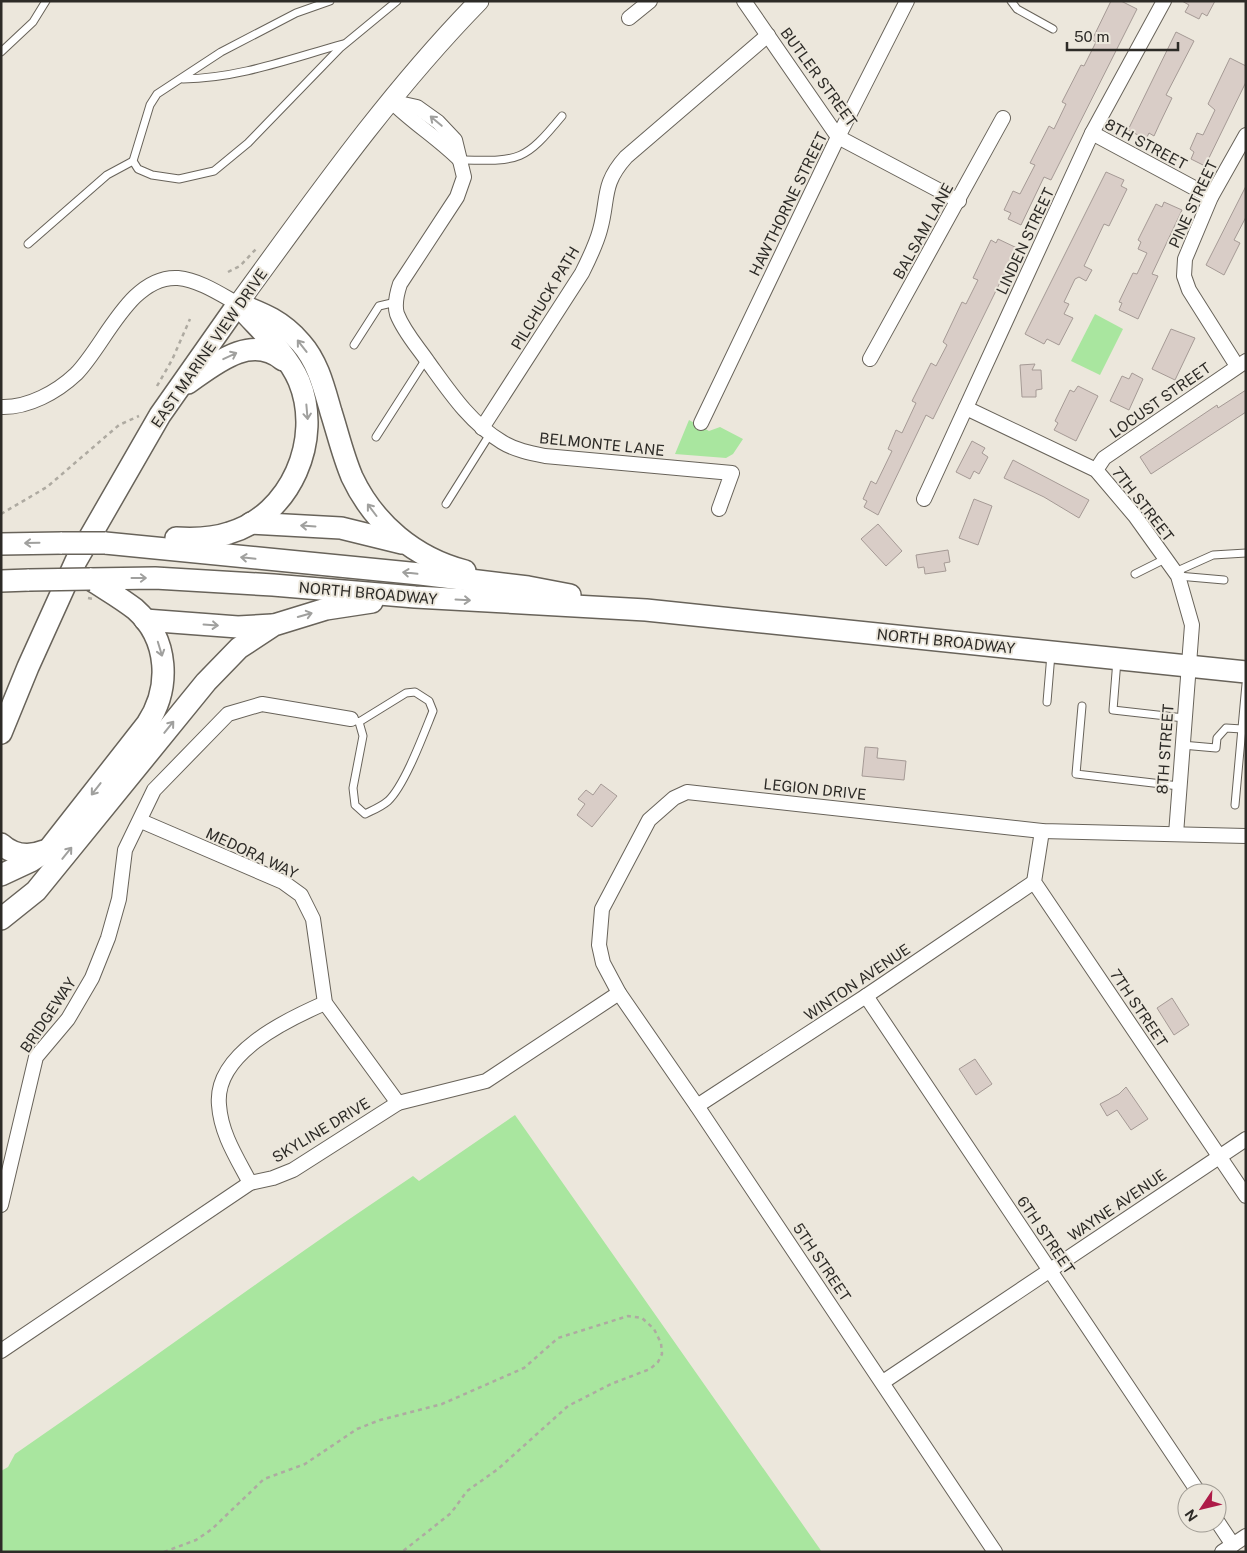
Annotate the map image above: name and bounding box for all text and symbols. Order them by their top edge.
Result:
scale bar [1067,20,1178,52]
street label: BUTLER STREET [777,24,861,130]
text: 50 m [1074,28,1109,45]
one-way arrow [429,115,442,126]
street label: 8TH STREET [1102,115,1190,173]
street label: HAWTHORNE STREET [746,129,830,279]
street label: PINE STREET [1165,157,1221,251]
street label: BALSAM LANE [890,180,956,282]
street label: LINDEN STREET [993,185,1057,297]
street label: PILCHUCK PATH [508,243,582,353]
street label: EAST MARINE VIEW DRIVE [148,265,270,431]
one-way arrow [297,340,308,353]
one-way arrow [222,350,237,360]
street label: LOCUST STREET [1106,359,1214,441]
one-way arrow [302,404,311,420]
street label: BELMONTE LANE [539,429,665,459]
street label: 7TH STREET [1109,463,1177,545]
one-way arrow [367,504,378,517]
one-way arrow [300,521,316,530]
one-way arrow [24,538,40,548]
one-way arrow [241,553,257,563]
one-way arrow [402,569,418,578]
one-way arrow [131,574,147,583]
street label: NORTH BROADWAY [298,578,438,608]
one-way arrow [455,596,471,605]
one-way arrow [296,610,312,619]
one-way arrow [203,620,219,629]
street label: NORTH BROADWAY [876,625,1016,657]
one-way arrow [155,640,165,656]
street label: 8TH STREET [1153,703,1177,795]
one-way arrow [164,721,175,734]
street label: LEGION DRIVE [763,775,867,803]
one-way arrow [91,782,102,795]
street label: MEDORA WAY [203,824,301,882]
one-way arrow [61,847,72,860]
street label: WINTON AVENUE [801,940,913,1024]
street label: 7TH STREET [1107,966,1171,1050]
street label: BRIDGEWAY [17,974,79,1056]
street label: SKYLINE DRIVE [269,1094,373,1166]
street label: WAYNE AVENUE [1065,1166,1169,1244]
street label: 6TH STREET [1014,1193,1078,1277]
street label: 5TH STREET [790,1220,854,1304]
north arrow [1177,1483,1227,1533]
text: N [1182,1506,1201,1525]

